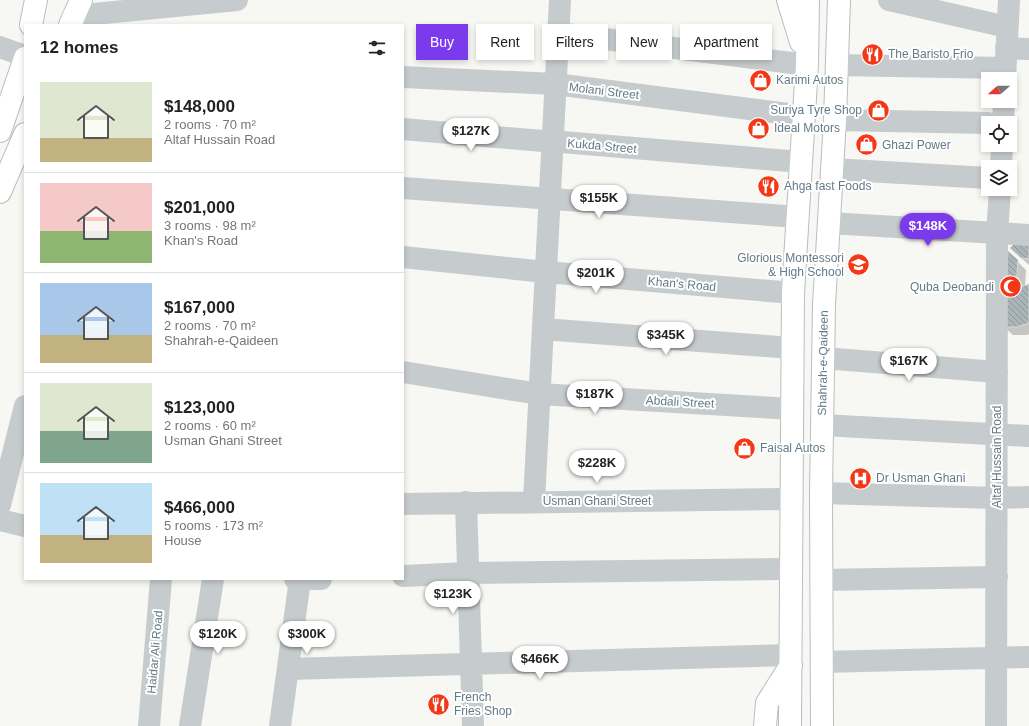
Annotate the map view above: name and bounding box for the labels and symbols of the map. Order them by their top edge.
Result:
restaurant icon: The Baristo Frio [860,41,886,67]
place label: The Baristo Frio [888,47,974,61]
shop icon: Karimi Autos [747,67,773,93]
north arrow [981,72,1017,108]
place label: Karimi Autos [776,73,843,87]
street label: Molani Street [568,80,641,102]
shop icon: Suriya Tyre Shop [865,97,891,123]
place label: Suriya Tyre Shop [770,103,862,117]
shop icon: Ideal Motors [746,115,772,141]
pin: $127K [443,118,499,152]
place label: Ideal Motors [774,121,840,135]
shop icon: Ghazi Power [853,132,879,158]
street label: Kukda Street [567,136,638,156]
place label: Ghazi Power [882,138,951,152]
restaurant icon: Ahga fast Foods [755,173,781,199]
place label: Ahga fast Foods [784,179,871,193]
pin: $155K [571,185,627,219]
pin: $148K [900,213,956,247]
place label: Glorious Montessori & High School [737,251,844,279]
school or university icon: Glorious Montessori & High School [846,252,872,278]
pin: $201K [568,260,624,294]
street label: Khan's Road [647,274,717,294]
mosque icon: Quba Deobandi [997,274,1023,300]
place label: Quba Deobandi [910,280,994,294]
street label: Shahrah-e-Qaideen [815,310,831,416]
pin: $345K [638,322,694,356]
pin: $167K [881,348,937,382]
pin: $187K [567,381,623,415]
street label: Abdali Street [645,393,715,411]
street label: Altaf Hussain Road [990,406,1004,508]
shop icon: Faisal Autos [732,435,758,461]
place label: Faisal Autos [760,441,825,455]
pin: $228K [569,450,625,484]
hospital icon: Dr Usman Ghani [848,465,874,491]
place label: Dr Usman Ghani [876,471,965,485]
street label: Usman Ghani Street [543,494,652,508]
pin: $123K [425,581,481,615]
street label: Haidar Ali Road [144,610,166,694]
pin: $120K [190,621,246,655]
pin: $300K [279,621,335,655]
pin: $466K [512,646,568,680]
place label: French Fries Shop [454,690,512,718]
restaurant icon: French Fries Shop [425,691,451,717]

